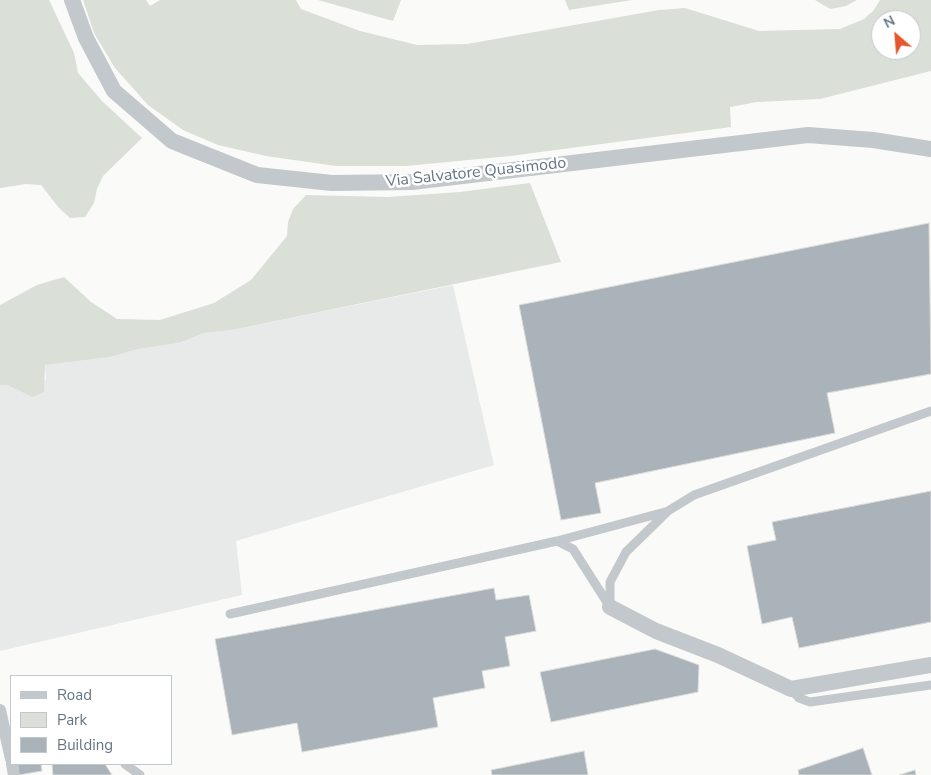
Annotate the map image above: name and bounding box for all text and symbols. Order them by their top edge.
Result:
north arrow [871,10,921,60]
text: N [880,11,898,33]
street label: Via Salvatore Quasimodo [385,154,567,192]
legend [10,675,172,765]
text: Road [57,685,92,705]
text: Park [57,710,87,730]
text: Building [57,735,113,755]

